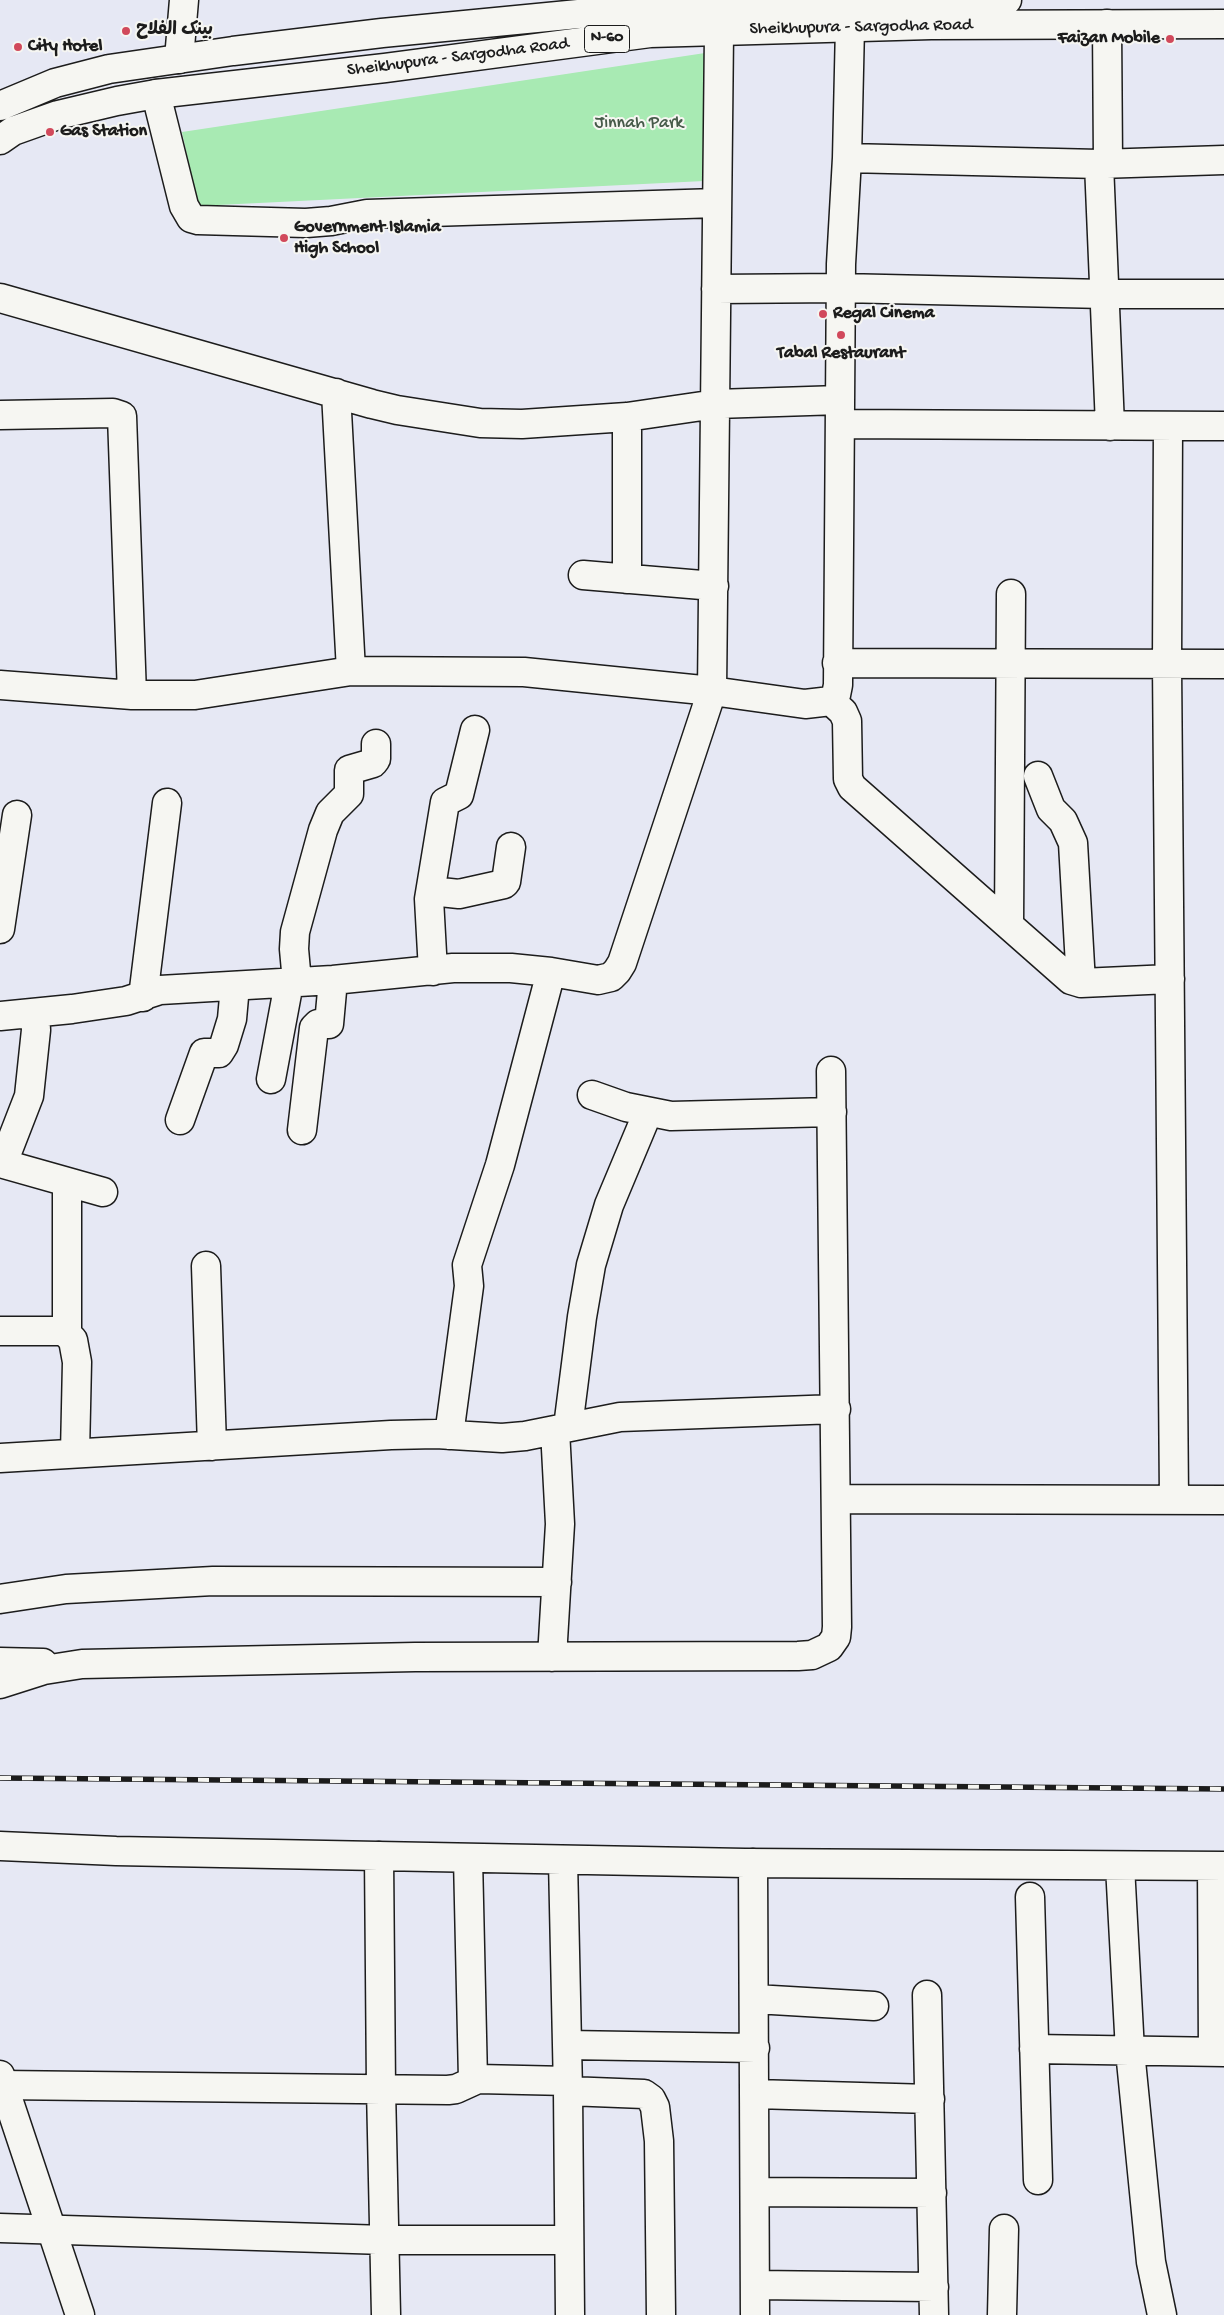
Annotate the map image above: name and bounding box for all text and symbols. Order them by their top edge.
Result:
street label: Sheikhupura - Sargodha Road [749,15,973,41]
place label: بینک الفلاح [136,20,213,42]
marker: بینک الفلاح [120,25,132,37]
road number: N-60 [584,26,630,52]
place label: Faizan Mobile [1058,28,1160,50]
marker: Faizan Mobile [1164,33,1176,45]
street label: Sheikhupura - Sargodha Road [346,34,570,82]
place label: City Hotel [28,36,102,58]
marker: City Hotel [12,41,24,53]
park label: Jinnah Park [595,113,683,135]
place label: Gas Station [60,121,147,143]
marker: Gas Station [44,126,56,138]
place label: Government Islamia High School [294,217,441,260]
marker: Government Islamia High School [278,232,290,244]
place label: Regal Cinema [833,303,934,325]
marker: Regal Cinema [817,308,829,320]
marker: Tabal Restaurant [835,329,847,341]
place label: Tabal Restaurant [777,343,905,365]

